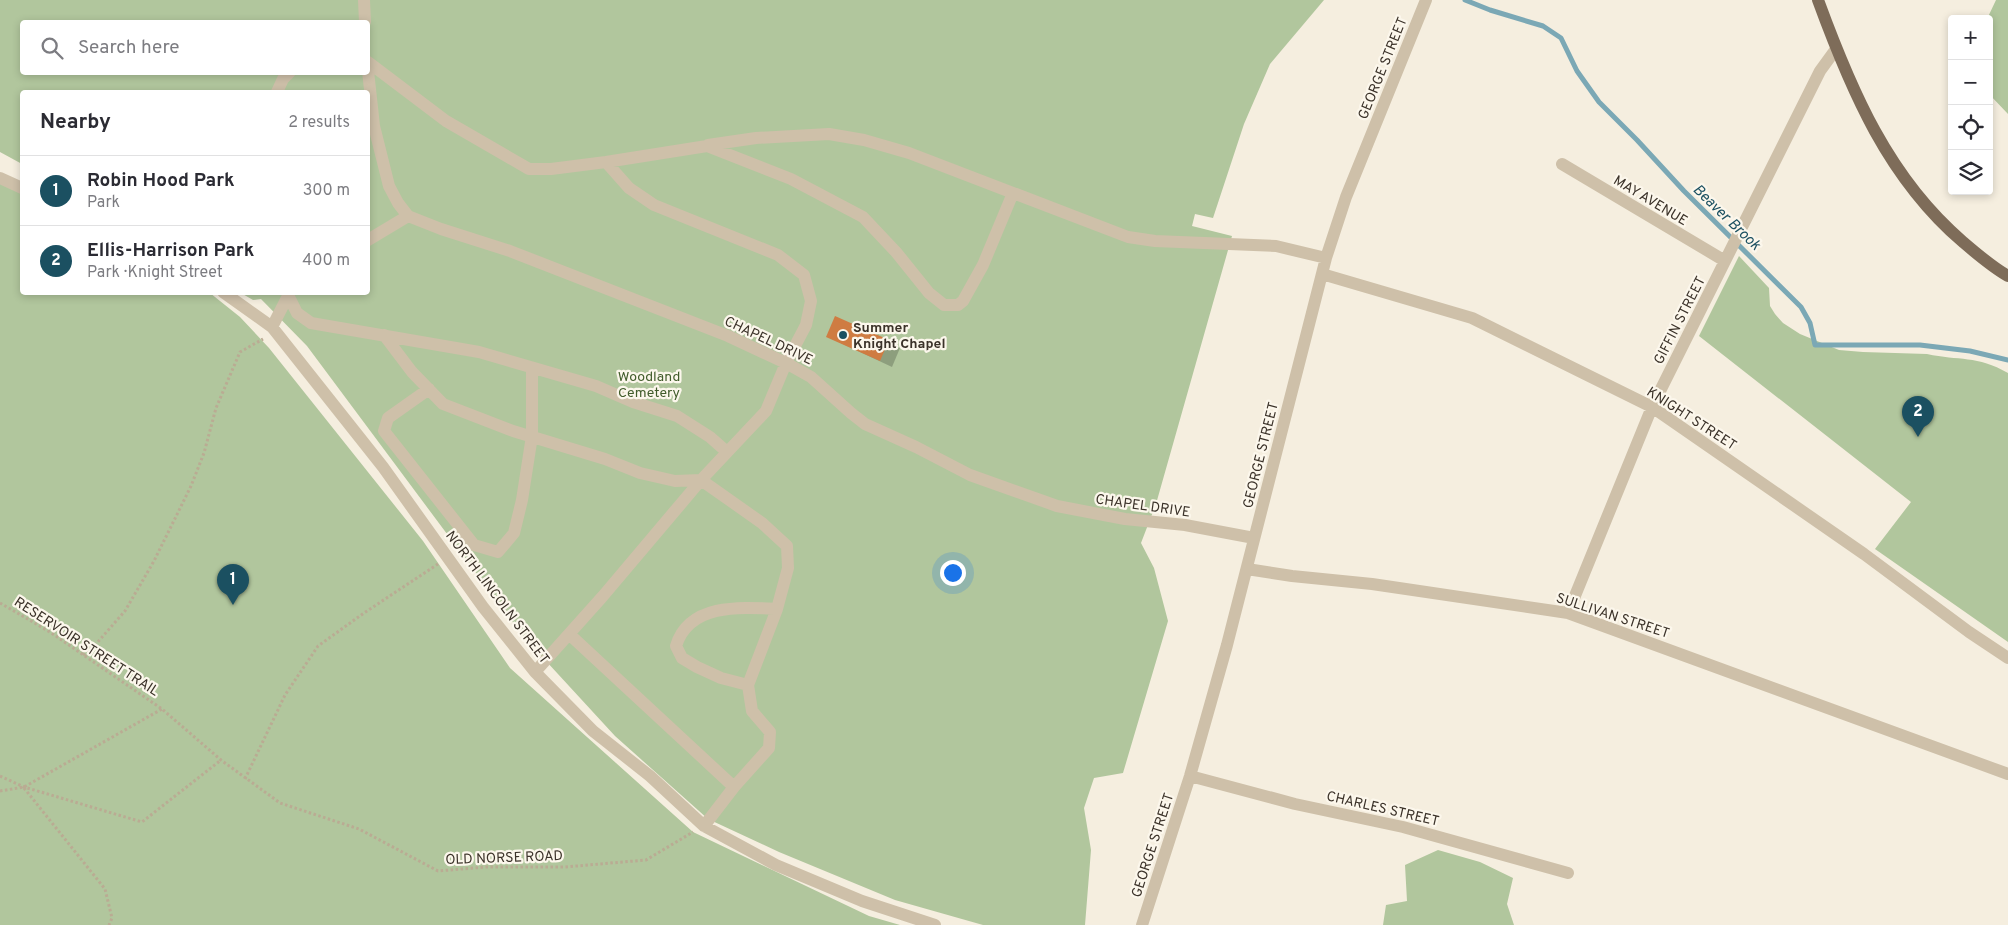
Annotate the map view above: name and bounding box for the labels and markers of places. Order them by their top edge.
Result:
place label: Summer Knight Chapel [853,320,946,353]
marker: Summer Knight Chapel [837,329,849,341]
pin: 2 [1902,396,1934,437]
pin: 1 [217,564,249,605]

